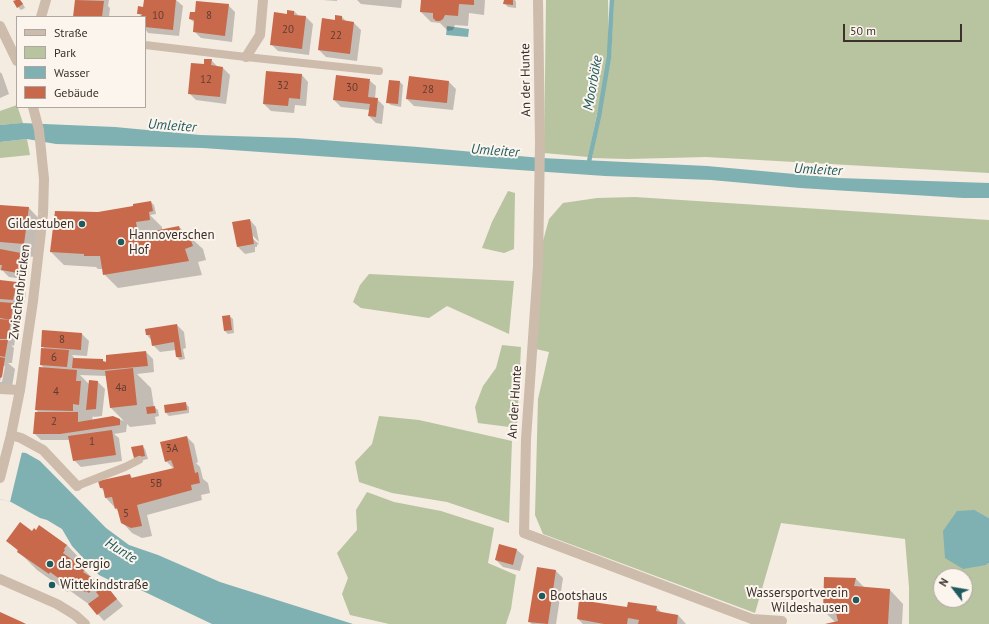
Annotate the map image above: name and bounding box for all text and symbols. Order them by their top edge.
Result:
house number: 10 [152,9,164,23]
house number: 8 [206,9,212,23]
legend [16,16,146,108]
scale bar [845,16,964,42]
house number: 20 [282,23,294,37]
text: 50 m [850,23,876,38]
text: Straße [54,25,88,40]
house number: 22 [330,29,342,43]
street label: An der Hunte [518,43,534,117]
text: Park [54,45,76,60]
water label: Moorbäke [580,54,606,112]
text: Wasser [54,65,90,80]
house number: 12 [200,73,212,87]
house number: 32 [277,79,289,93]
house number: 30 [346,81,358,95]
house number: 28 [422,83,434,97]
text: Gebäude [54,85,99,100]
water label: Umleiter [147,116,197,136]
water label: Umleiter [470,141,520,161]
water label: Umleiter [793,160,843,180]
place label: Gildestuben [8,216,74,232]
marker: Gildestuben [77,219,87,229]
place label: Hannoverschen Hof [129,227,215,258]
marker: Hannoverschen Hof [116,237,126,247]
street label: Zwischenbrücken [6,243,34,341]
house number: 8 [59,333,65,347]
house number: 6 [51,351,57,365]
street label: An der Hunte [505,365,525,439]
house number: 4a [115,381,127,395]
house number: 4 [53,385,59,399]
house number: 2 [51,415,57,429]
house number: 1 [89,435,95,449]
house number: 3A [166,442,178,456]
house number: 5B [150,477,162,491]
house number: 5 [123,507,129,521]
water label: Hunte [102,535,140,567]
place label: da Sergio [58,556,110,572]
marker: da Sergio [45,559,55,569]
north arrow [933,568,973,608]
text: N [936,576,951,589]
place label: Wittekindstraße [60,577,148,593]
marker: Wittekindstraße [47,580,57,590]
place label: Wassersportverein Wildeshausen [746,585,848,616]
place label: Bootshaus [550,588,607,604]
marker: Bootshaus [537,591,547,601]
marker: Wassersportverein Wildeshausen [851,595,861,605]

